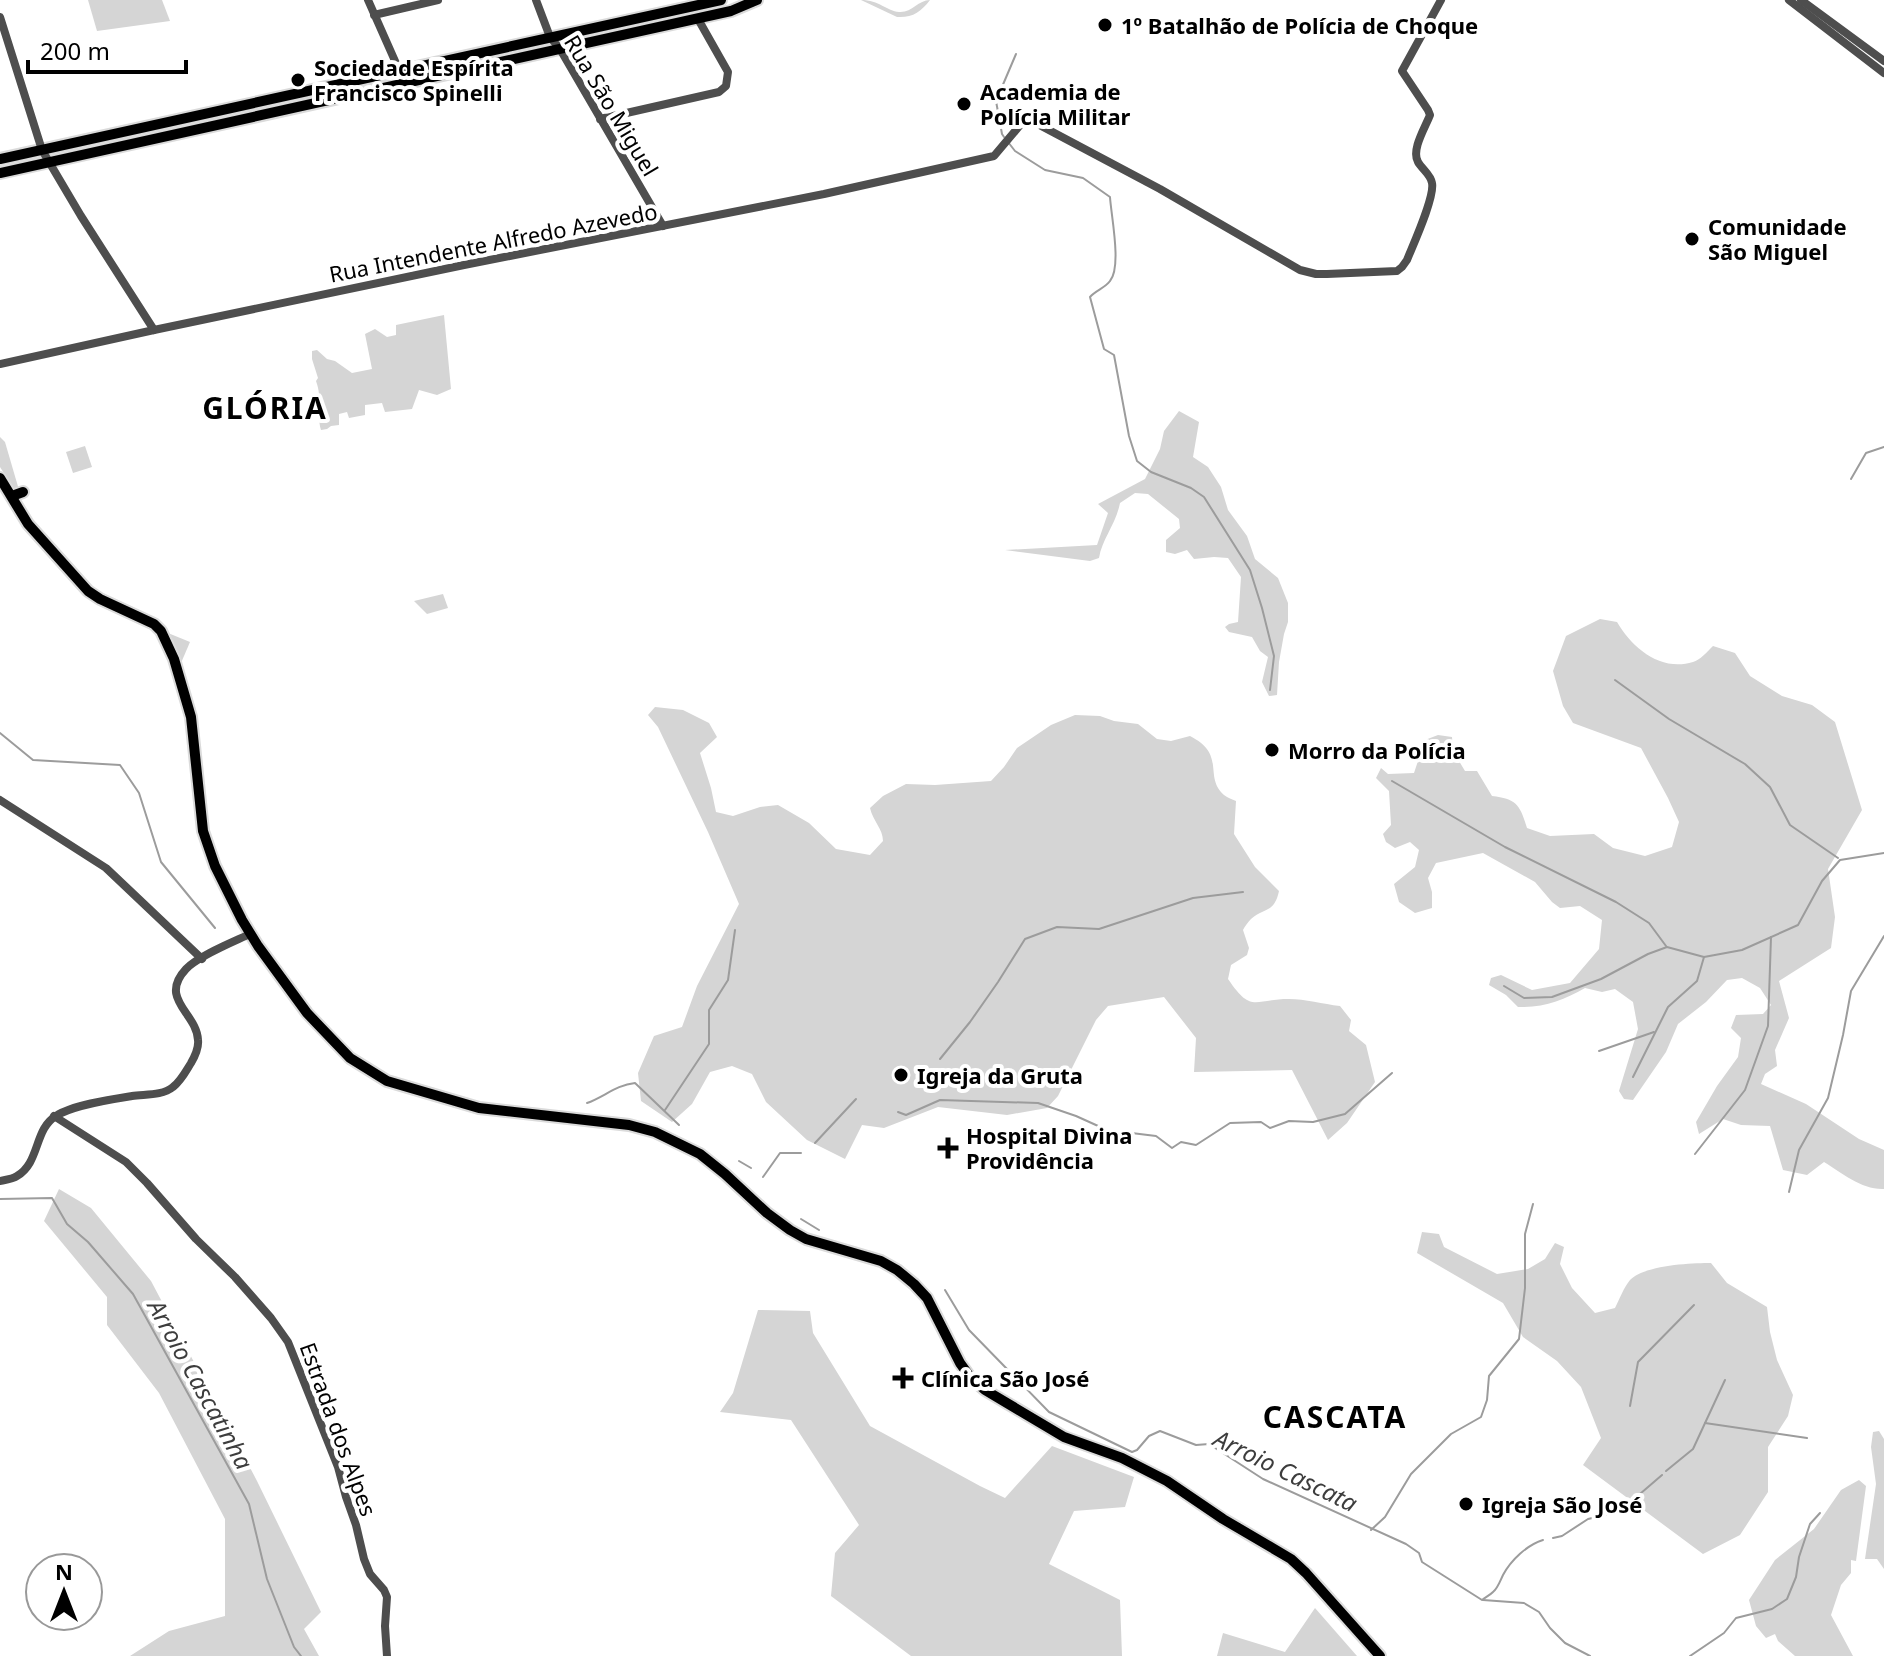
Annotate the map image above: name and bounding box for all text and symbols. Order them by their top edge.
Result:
place label: 1º Batalhão de Polícia de Choque [1121,10,1478,40]
marker: 1º Batalhão de Polícia de Choque [1096,16,1114,34]
scale bar [28,24,186,74]
street label: Rua São Miguel [558,29,666,181]
text: 200 m [40,34,110,67]
place label: Sociedade Espírita Francisco Spinelli [314,52,514,107]
marker: Sociedade Espírita Francisco Spinelli [289,71,307,89]
place label: Academia de Polícia Militar [980,76,1131,131]
marker: Academia de Polícia Militar [955,95,973,113]
street label: Rua Intendente Alfredo Azevedo [326,195,660,289]
place label: Comunidade São Miguel [1708,211,1847,266]
marker: Comunidade São Miguel [1683,230,1701,248]
district label: GLÓRIA [202,387,328,428]
place label: Morro da Polícia [1288,735,1466,765]
marker: Morro da Polícia [1263,741,1281,759]
place label: Igreja da Gruta [917,1060,1083,1090]
marker: Igreja da Gruta [892,1066,910,1084]
place label: Hospital Divina Providência [966,1120,1132,1175]
marker: Hospital Divina Providência [937,1137,959,1159]
water label: Arroio Cascatinha [140,1291,262,1475]
street label: Estrada dos Alpes [294,1338,384,1520]
place label: Clínica São José [921,1363,1089,1393]
marker: Clínica São José [892,1367,914,1389]
district label: CASCATA [1263,1396,1407,1437]
water label: Arroio Cascata [1207,1420,1364,1519]
place label: Igreja São José [1482,1489,1642,1519]
marker: Igreja São José [1457,1495,1475,1513]
north arrow [24,1552,104,1632]
text: N [55,1556,73,1586]

